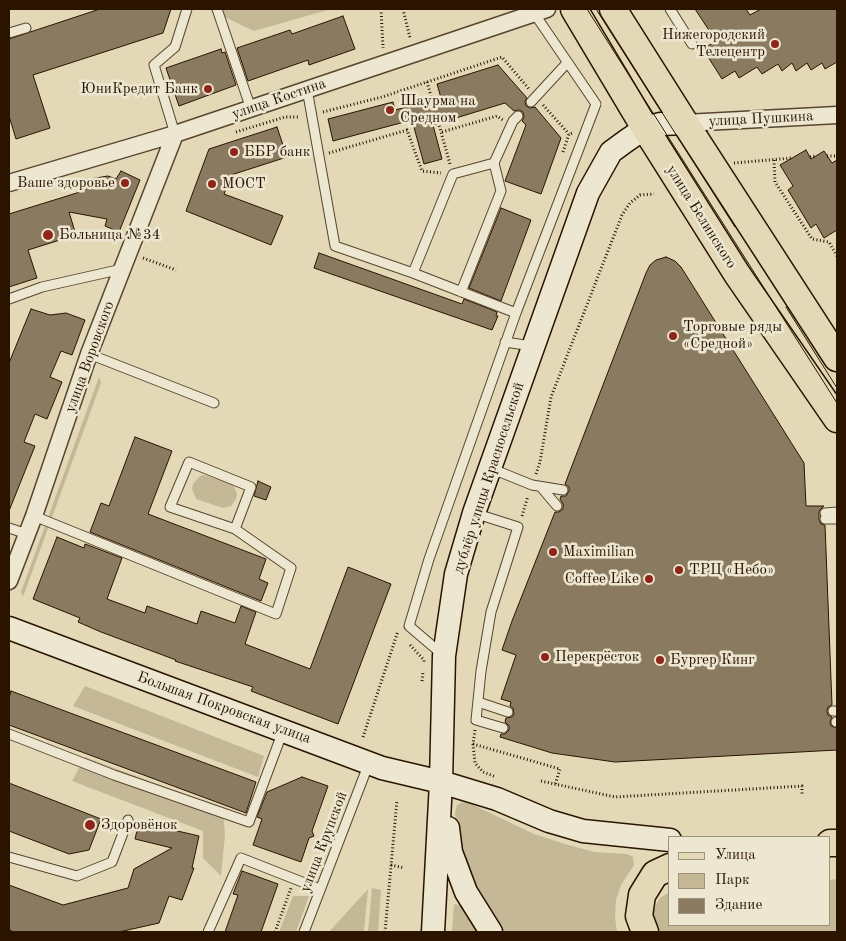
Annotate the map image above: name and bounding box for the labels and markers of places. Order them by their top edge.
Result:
place label: Нижегородский Телецентр [662,26,765,61]
marker: Нижегородский Телецентр [769,38,781,50]
place label: ЮниКредит Банк [81,80,198,98]
marker: ЮниКредит Банк [202,83,214,95]
place label: Шаурма на Средном [400,92,476,127]
marker: Шаурма на Средном [384,104,396,116]
place label: ББР банк [244,143,310,161]
marker: ББР банк [228,146,240,158]
place label: Ваше здоровье [17,174,115,192]
place label: МОСТ [222,175,266,193]
marker: Ваше здоровье [119,177,131,189]
marker: МОСТ [206,178,218,190]
place label: Больница №34 [59,226,160,244]
marker: Больница №34 [41,228,55,242]
place label: Торговые ряды «Средной» [683,318,782,353]
marker: Торговые ряды «Средной» [667,330,679,342]
place label: Maximilian [563,543,634,561]
marker: Maximilian [547,546,559,558]
place label: ТРЦ «Небо» [689,561,774,579]
marker: ТРЦ «Небо» [673,564,685,576]
place label: Coffee Like [565,570,639,588]
marker: Coffee Like [643,573,655,585]
place label: Перекрёсток [555,648,639,666]
marker: Перекрёсток [539,651,551,663]
place label: Бургер Кинг [670,651,755,669]
marker: Бургер Кинг [654,654,666,666]
place label: Здоровёнок [101,816,178,834]
marker: Здоровёнок [83,818,97,832]

